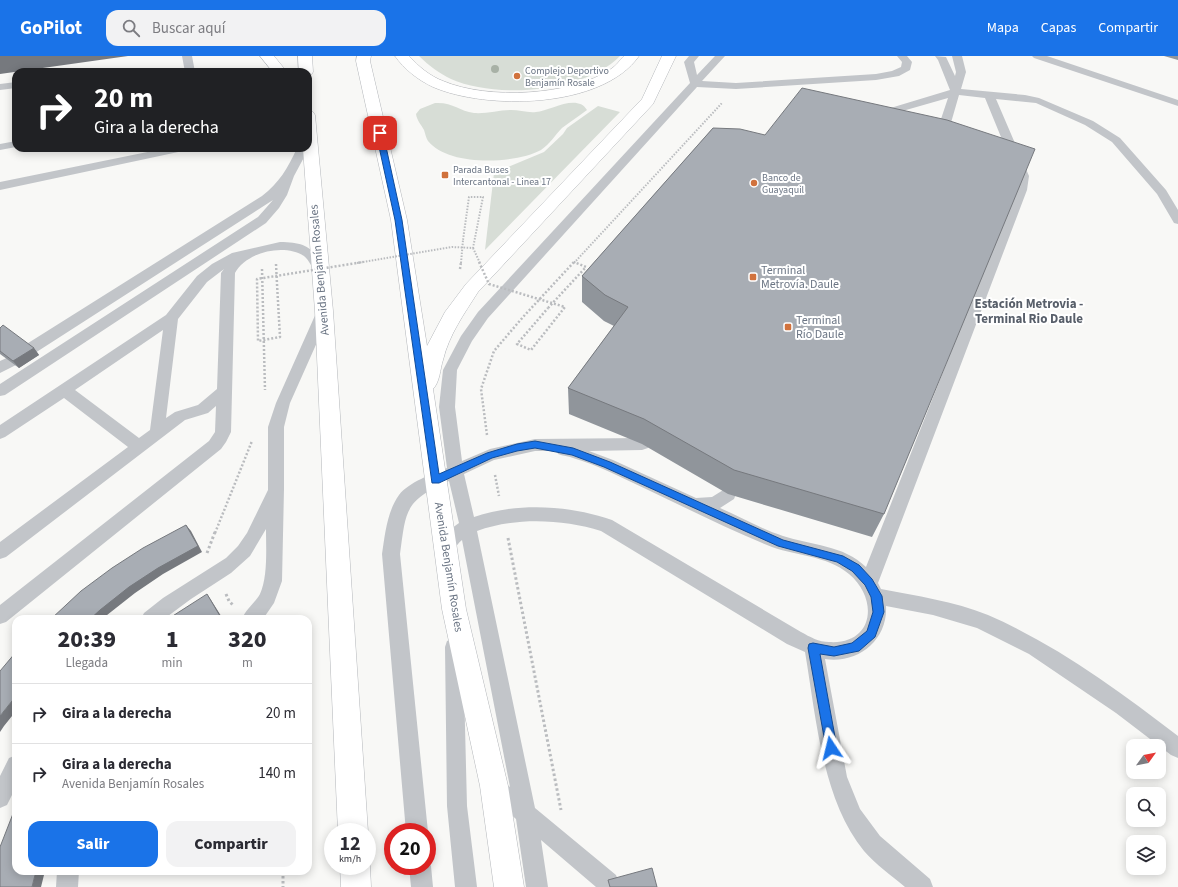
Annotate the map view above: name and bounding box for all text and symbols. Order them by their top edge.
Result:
search box [106,10,386,46]
text: GoPilot [20,15,82,42]
icon: search [120,17,142,39]
text: Buscar aquí [152,18,225,39]
text: Mapa [987,18,1019,38]
text: Capas [1041,18,1076,38]
text: Compartir [1098,18,1158,38]
place label: Complejo Deportivo Benjamín Rosale [525,64,609,90]
marker: Complejo Deportivo Benjamín Rosale [512,71,522,81]
text: 20 m [94,78,153,118]
icon: right [28,84,80,136]
text: Gira a la derecha [94,115,219,140]
pin [363,116,397,150]
icon: arrive [369,122,391,144]
place label: Parada Buses Intercantonal - Linea 17 [453,163,551,189]
marker: Parada Buses Intercantonal - Linea 17 [440,170,450,180]
place label: Banco de Guayaquil [762,171,805,197]
marker: Banco de Guayaquil [749,178,759,188]
street label: Avenida Benjamín Rosales [305,204,334,336]
place label: Terminal Metrovía. Daule [761,262,839,293]
marker: Terminal Metrovía. Daule [748,272,758,282]
district label: Estación Metrovia - Terminal Rio Daule [975,295,1083,328]
place label: Terminal Río Daule [796,312,844,343]
marker: Terminal Río Daule [783,322,793,332]
street label: Avenida Benjamín Rosales [430,501,467,633]
text: 20:39 [57,622,116,657]
text: 1 [166,622,179,657]
text: 320 [228,622,267,657]
text: Llegada [65,654,108,672]
text: min [162,654,183,672]
text: m [242,654,253,672]
icon: right [28,703,50,725]
text: Gira a la derecha [62,703,172,724]
text: 20 m [266,703,296,724]
position arrow [810,727,852,769]
north arrow [1126,739,1166,779]
map controls [1126,739,1166,875]
text: Gira a la derecha [62,754,172,775]
icon: right [28,763,50,785]
text: 140 m [258,763,296,784]
text: Avenida Benjamín Rosales [62,775,204,793]
button: search [1126,787,1166,827]
button: Salir [28,821,158,867]
button: Compartir [166,821,296,867]
speed limit sign: 20 [384,823,436,875]
text: 12 [339,830,361,858]
button: layers [1126,835,1166,875]
text: km/h [339,852,361,866]

